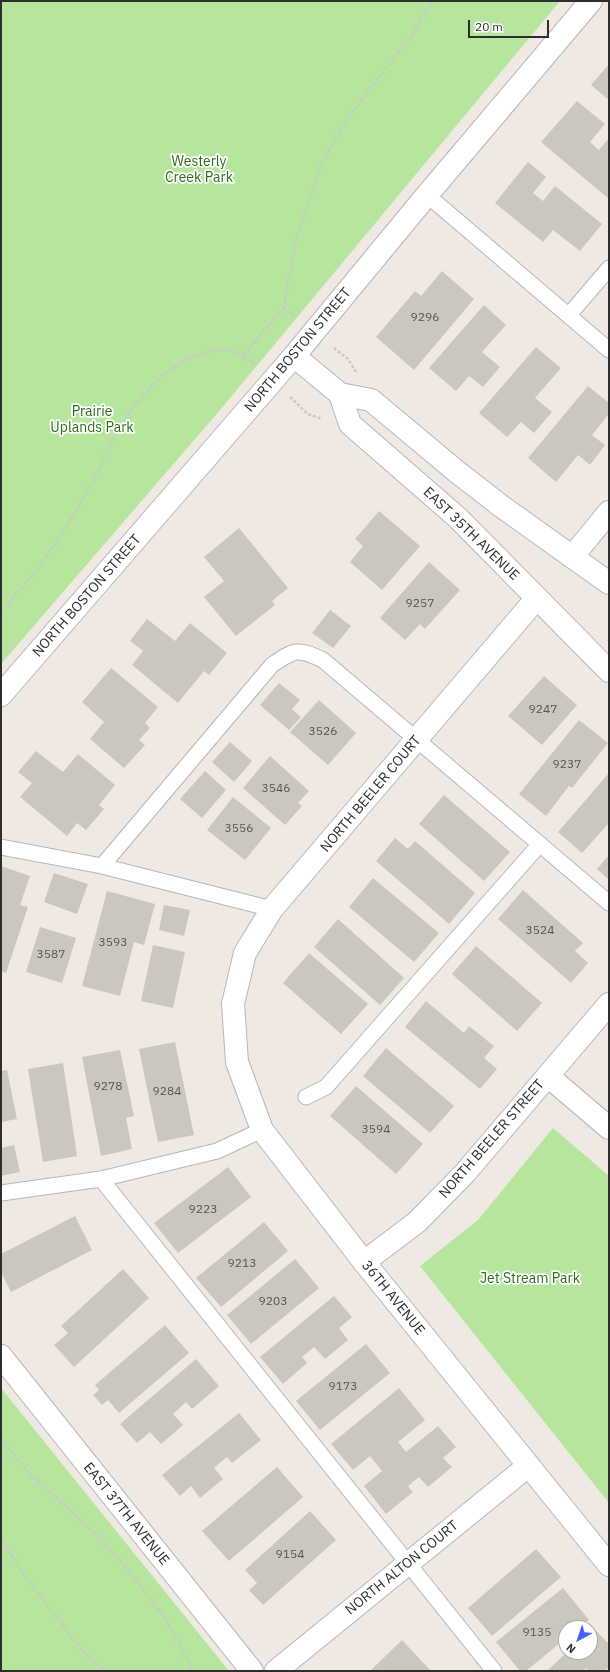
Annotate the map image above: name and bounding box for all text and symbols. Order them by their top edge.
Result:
scale bar [470,12,551,38]
text: 20 m [475,19,503,34]
park label: Westerly Creek Park [165,154,233,186]
street label: NORTH BOSTON STREET [241,285,355,415]
house number: 9296 [411,311,439,325]
park label: Prairie Uplands Park [50,404,134,436]
street label: EAST 35TH AVENUE [419,484,523,584]
street label: NORTH BOSTON STREET [29,531,145,661]
house number: 9257 [406,597,434,611]
house number: 9247 [529,703,557,717]
house number: 3526 [309,725,337,739]
street label: NORTH BEELER COURT [317,732,425,856]
house number: 9237 [553,758,581,772]
house number: 3546 [262,782,290,796]
house number: 3556 [225,822,253,836]
house number: 3524 [526,924,554,938]
house number: 3593 [99,936,127,950]
house number: 3587 [37,948,65,962]
street label: NORTH BEELER STREET [436,1076,548,1202]
house number: 9278 [94,1080,122,1094]
house number: 9284 [153,1085,181,1099]
house number: 3594 [362,1123,390,1137]
house number: 9223 [189,1203,217,1217]
house number: 9213 [228,1257,256,1271]
street label: 36TH AVENUE [358,1257,428,1339]
park label: Jet Stream Park [480,1271,580,1287]
house number: 9203 [259,1295,287,1309]
house number: 9173 [329,1380,357,1394]
street label: EAST 37TH AVENUE [79,1459,173,1569]
street label: NORTH ALTON COURT [342,1517,462,1619]
house number: 9154 [276,1548,304,1562]
north arrow [558,1620,598,1660]
house number: 9135 [523,1626,551,1640]
text: N [563,1641,578,1656]

